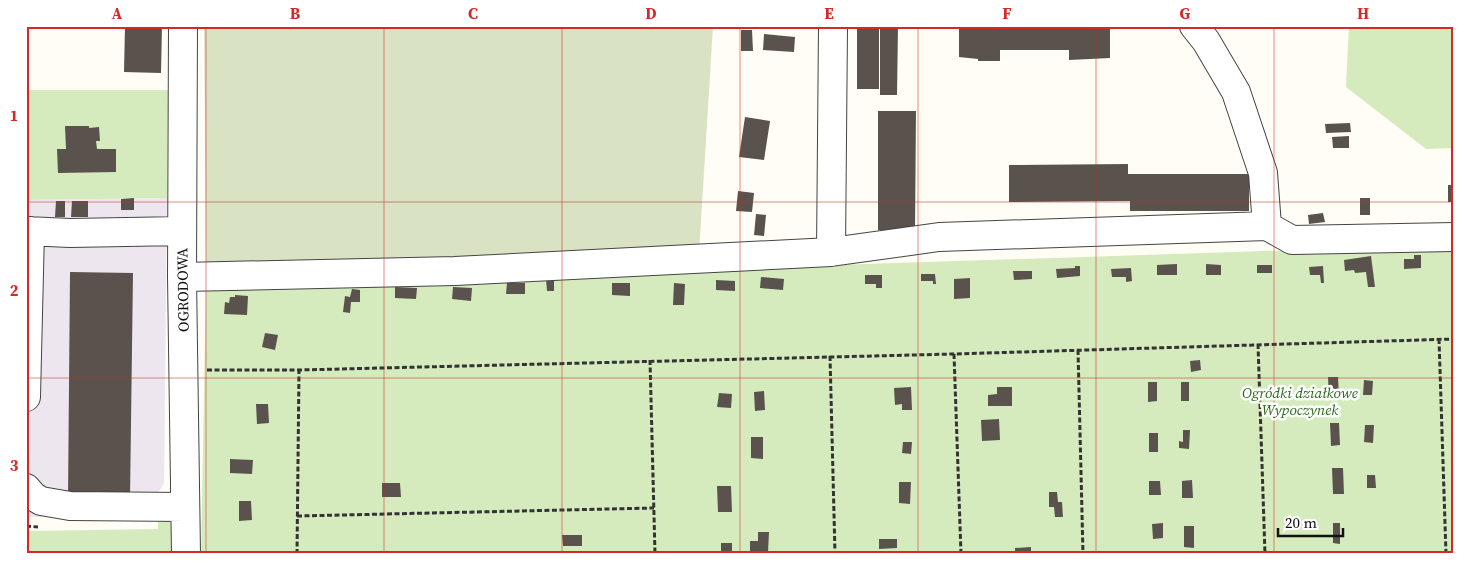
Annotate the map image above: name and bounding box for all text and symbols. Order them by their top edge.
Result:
text: A [112,2,123,24]
text: B [290,2,301,24]
text: C [468,2,478,24]
text: D [645,2,657,24]
text: E [824,2,834,24]
text: F [1002,2,1012,24]
text: G [1180,2,1191,24]
text: H [1357,2,1369,24]
text: 1 [10,104,18,126]
street label: OGRODOWA [171,248,194,332]
text: 2 [10,279,19,301]
park label: Ogródki działkowe Wypoczynek [1242,382,1358,420]
text: 3 [10,454,19,476]
scale bar [1278,505,1342,537]
text: 20 m [1285,512,1317,533]

